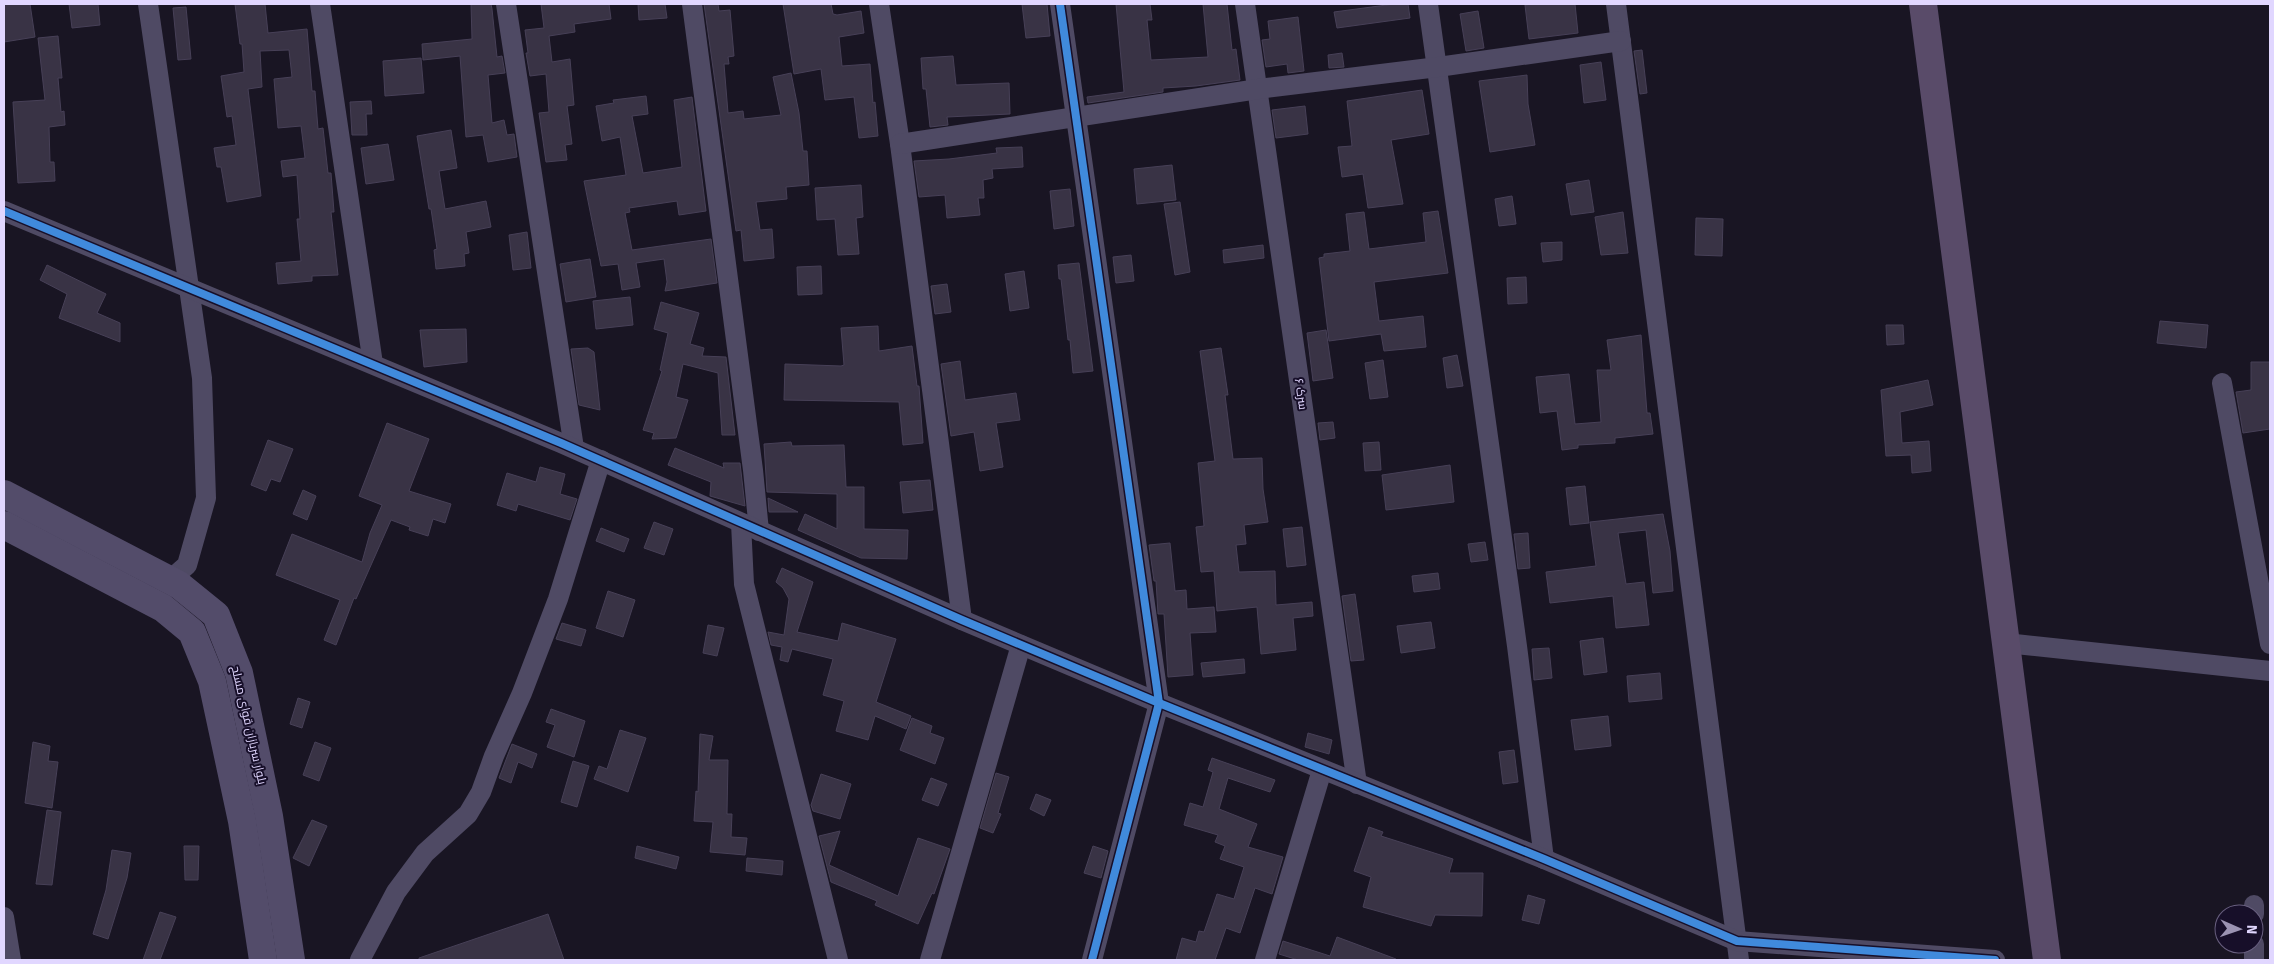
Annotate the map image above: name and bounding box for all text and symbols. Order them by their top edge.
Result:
street label: سرک ۶ [1292,377,1310,411]
street label: بلوار سربازان قوای مسلح [228,664,270,786]
north arrow [2214,904,2264,954]
text: N [2243,924,2260,934]

